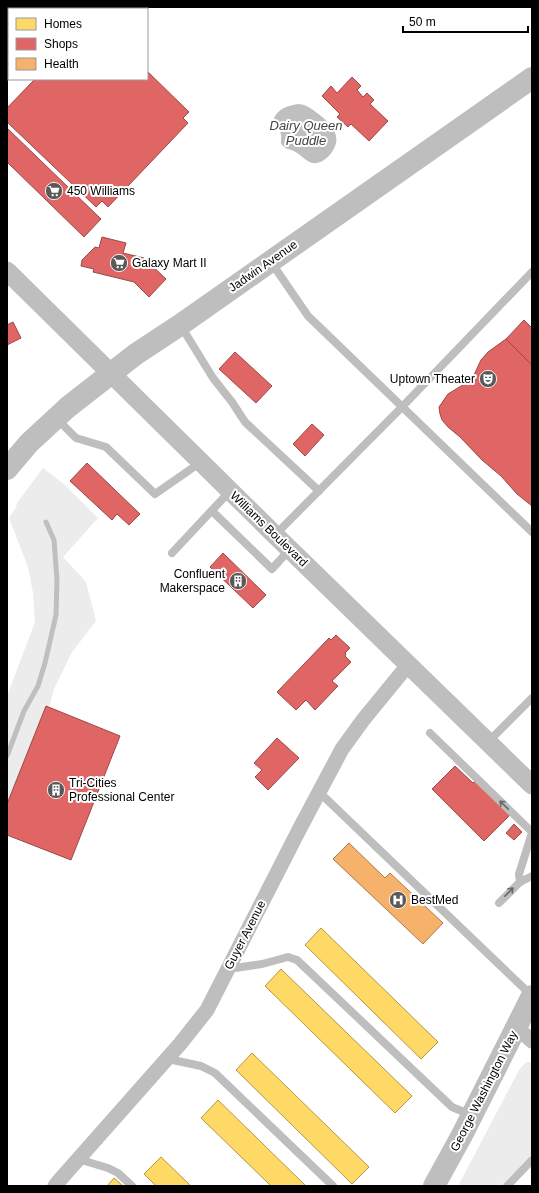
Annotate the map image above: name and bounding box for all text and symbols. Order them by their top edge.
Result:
legend [8,8,148,80]
scale bar [403,8,528,34]
text: 50 m [409,15,436,29]
text: Homes [44,17,82,31]
text: Shops [44,37,78,51]
text: Health [44,57,79,71]
water label: Dairy Queen Puddle [270,118,342,148]
supermarket icon: 450 Williams [44,181,64,201]
place label: 450 Williams [67,184,135,198]
street label: Jadwin Avenue [226,237,300,295]
supermarket icon: Galaxy Mart II [109,253,129,273]
place label: Galaxy Mart II [132,256,207,270]
theatre icon: Uptown Theater [478,369,498,389]
place label: Uptown Theater [390,372,475,386]
street label: Williams Boulevard [227,489,311,569]
place label: Confluent Makerspace [160,567,226,595]
building icon: Confluent Makerspace [228,571,248,591]
place label: Tri-Cities Professional Center [69,776,174,804]
building icon: Tri-Cities Professional Center [46,780,66,800]
one-way arrow [499,800,509,810]
one-way arrow [504,888,514,898]
hospital icon: BestMed [388,890,408,910]
place label: BestMed [411,893,458,907]
street label: Guyer Avenue [222,898,269,972]
street label: George Washington Way [448,1028,520,1154]

